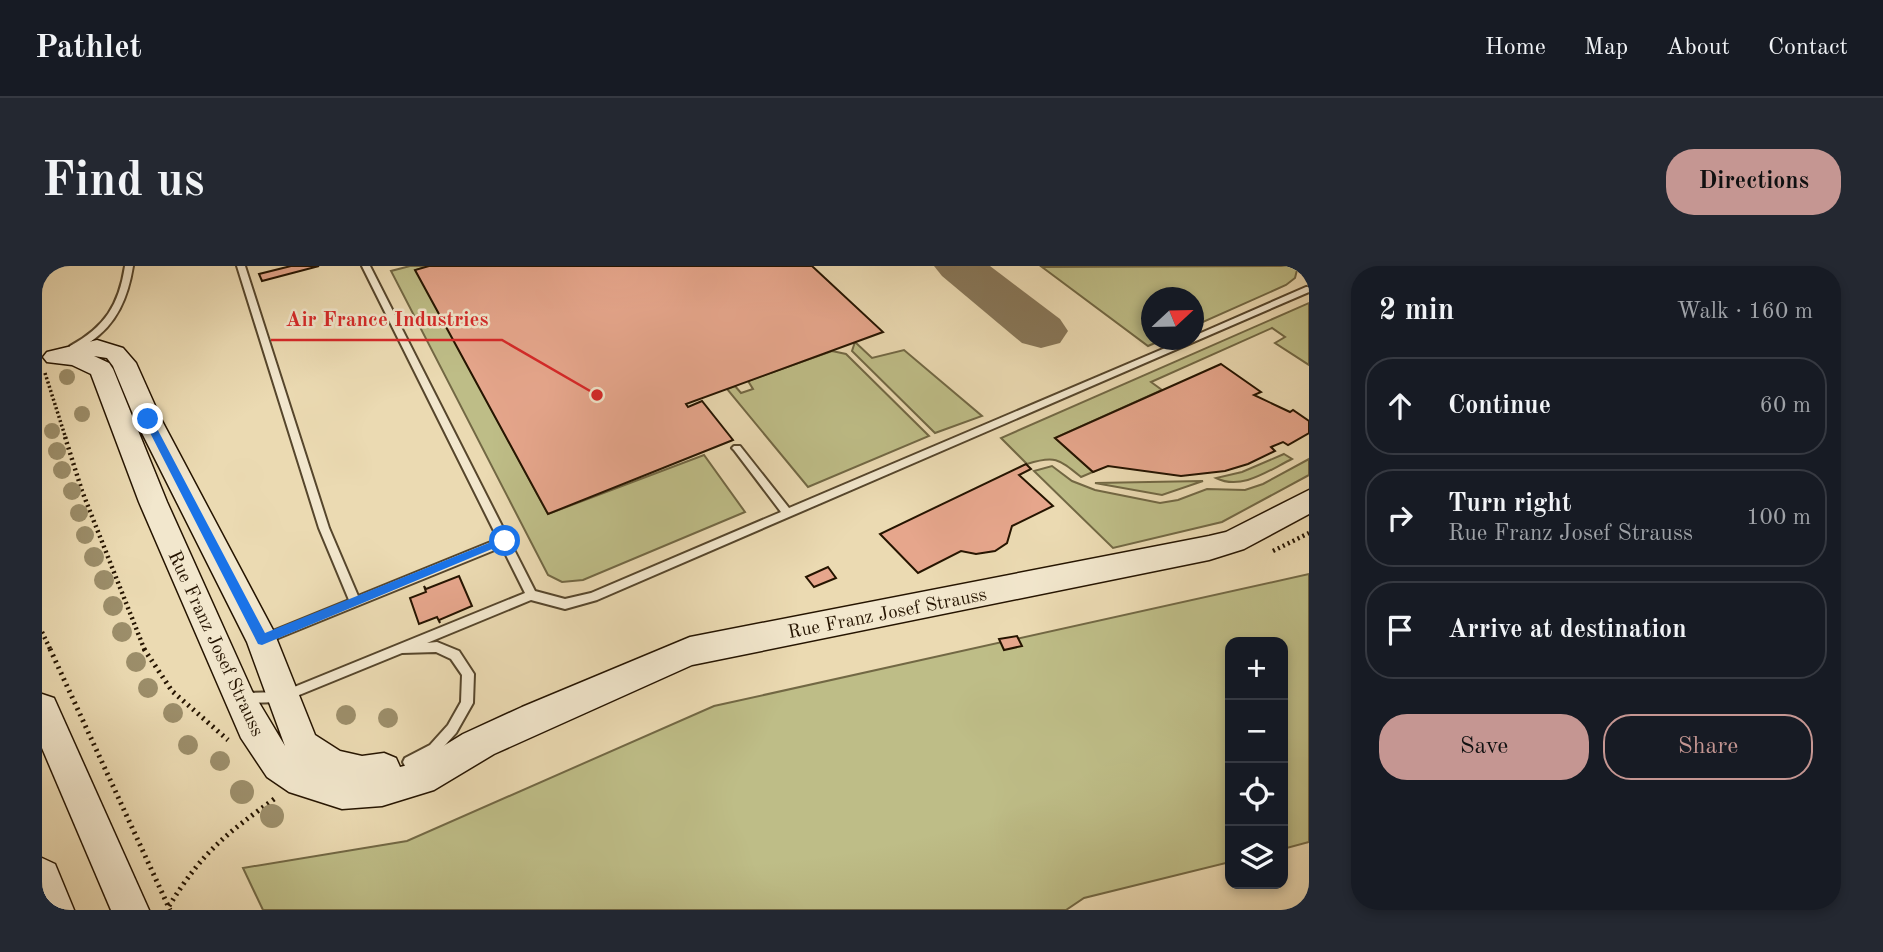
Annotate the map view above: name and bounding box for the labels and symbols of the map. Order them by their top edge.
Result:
north arrow [1141,287,1204,350]
callout: Air France Industries [271,298,502,340]
text: Air France Industries [286,310,488,331]
route end [132,403,163,434]
route start [489,525,520,556]
street label: Rue Franz Josef Strauss [163,548,266,740]
street label: Rue Franz Josef Strauss [786,586,989,643]

